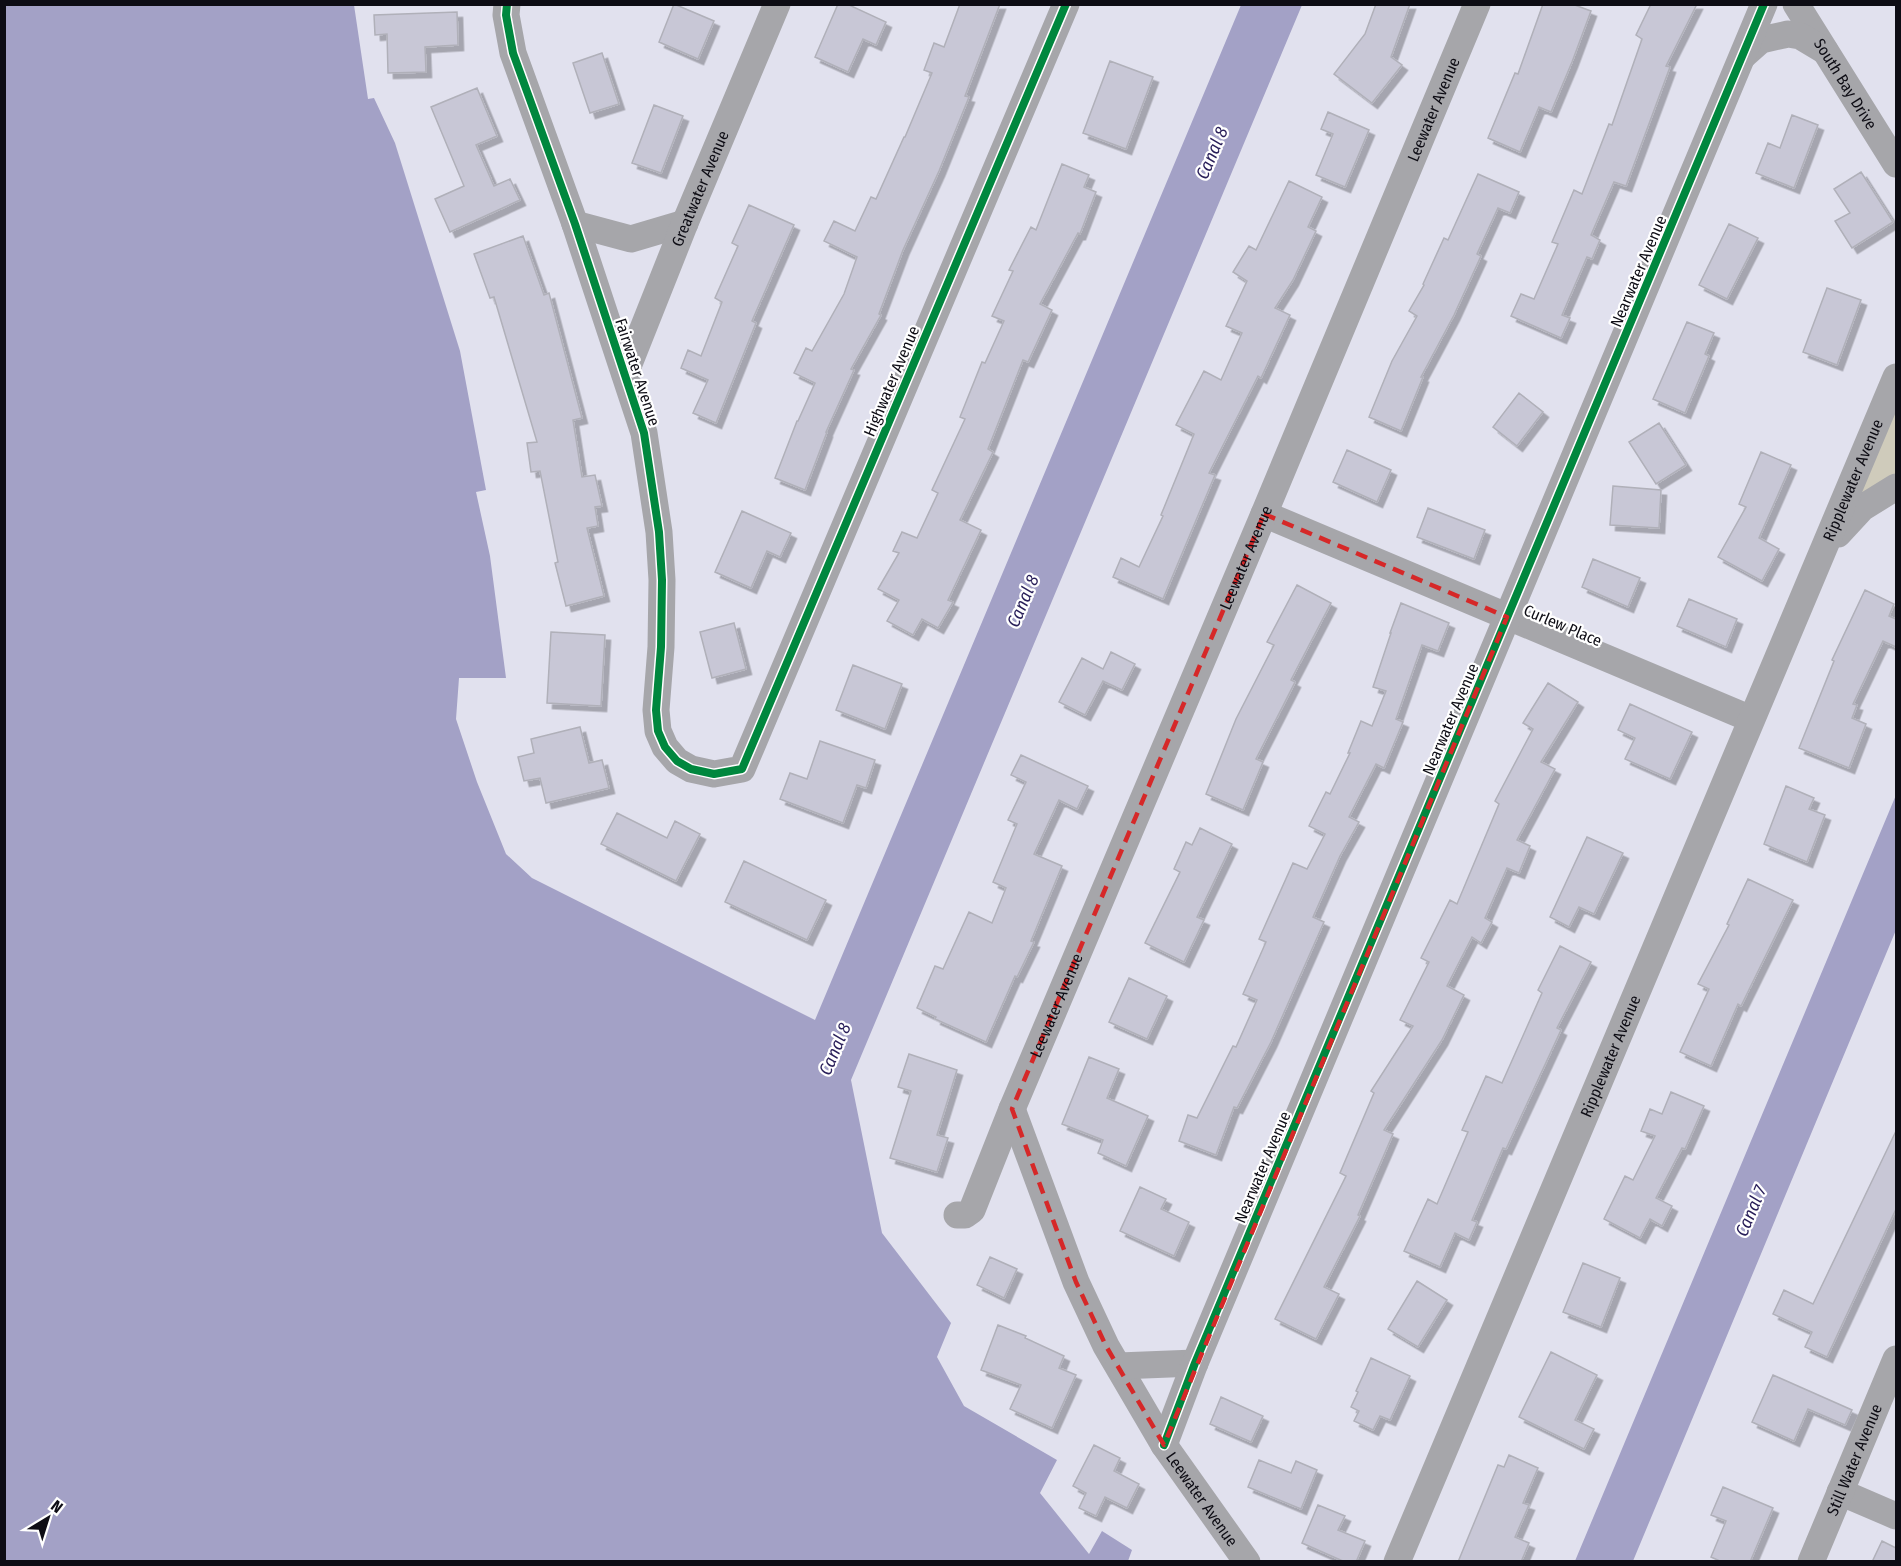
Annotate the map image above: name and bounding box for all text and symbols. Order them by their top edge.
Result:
street label: South Bay Drive [1810,35,1881,133]
street label: Leewater Avenue [1403,54,1464,164]
water label: Canal 8 [1191,124,1233,182]
street label: Greatwater Avenue [668,128,733,249]
street label: Nearwater Avenue [1606,212,1671,330]
street label: Fairwater Avenue [611,316,664,428]
street label: Highwater Avenue [860,323,923,439]
street label: Ripplewater Avenue [1819,416,1887,544]
street label: Leewater Avenue [1216,503,1276,613]
water label: Canal 8 [1002,572,1044,630]
street label: Curlew Place [1521,601,1605,650]
street label: Nearwater Avenue [1418,660,1483,778]
street label: Leewater Avenue [1026,950,1087,1060]
street label: Ripplewater Avenue [1576,992,1645,1120]
water label: Canal 8 [814,1020,856,1078]
street label: Nearwater Avenue [1230,1108,1295,1226]
water label: Canal 7 [1731,1182,1772,1240]
street label: Still Water Avenue [1823,1401,1886,1518]
street label: Leewater Avenue [1162,1448,1242,1550]
north arrow [18,1488,78,1548]
text: N [47,1496,67,1517]

